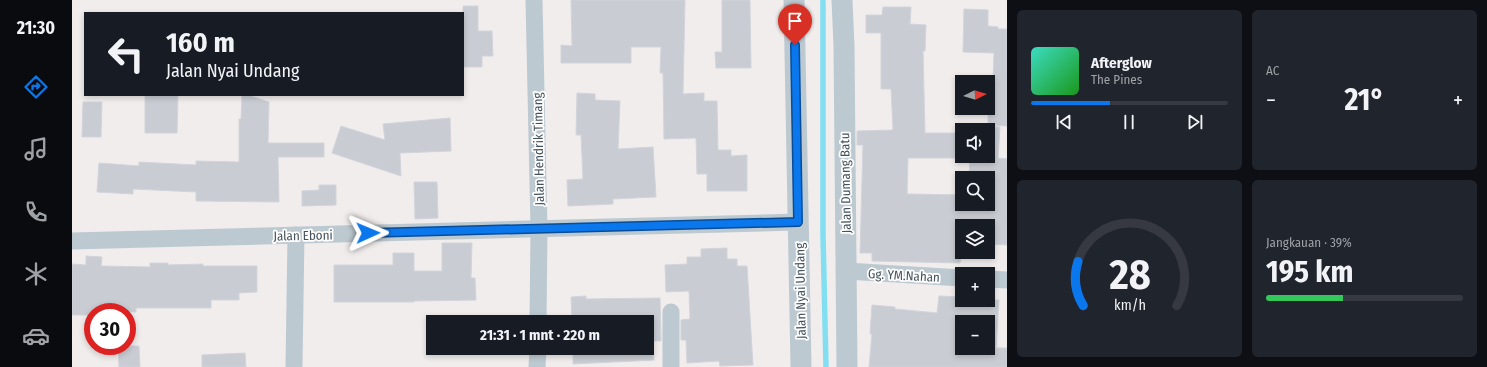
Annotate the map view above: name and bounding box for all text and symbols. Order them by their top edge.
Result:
pin [778,4,812,45]
icon: arrive [784,10,806,32]
text: 21:30 [17,17,55,39]
text: 160 m [166,26,235,59]
icon: left [100,28,152,80]
text: Afterglow [1091,54,1152,72]
text: Jalan Nyai Undang [166,60,300,82]
text: AC [1266,63,1279,78]
text: The Pines [1091,72,1142,87]
icon: directions [22,73,50,101]
north arrow [955,75,995,115]
map controls [955,75,995,355]
text: 21° [1344,82,1385,118]
text: − [1266,87,1276,114]
text: + [1453,87,1463,114]
street label: Jalan Hendrik Timang [530,91,547,206]
icon: previous [1053,111,1075,133]
icon: pause [1118,111,1140,133]
icon: next [1184,111,1206,133]
button: sound [955,123,995,163]
street label: Jalan Dumang Batu [837,133,854,233]
icon: music [22,135,50,163]
button: search [955,171,995,211]
icon: phone [22,198,50,226]
position arrow [347,212,389,254]
button: layers [955,219,995,259]
street label: Jalan Eboni [273,227,333,244]
text: Jangkauan · 39% [1266,235,1352,250]
street label: Jalan Nyai Undang [792,242,809,339]
text: 28 [1108,250,1150,300]
text: 195 km [1266,254,1353,290]
icon: climate [22,260,50,288]
street label: Gg. YM.Nahan [868,266,940,285]
button: + [955,267,995,307]
text: km/h [1114,297,1145,314]
speed limit sign: 30 [84,303,136,355]
button: − [955,315,995,355]
icon: car [22,322,50,350]
text: 21:31 · 1 mnt · 220 m [480,326,600,344]

